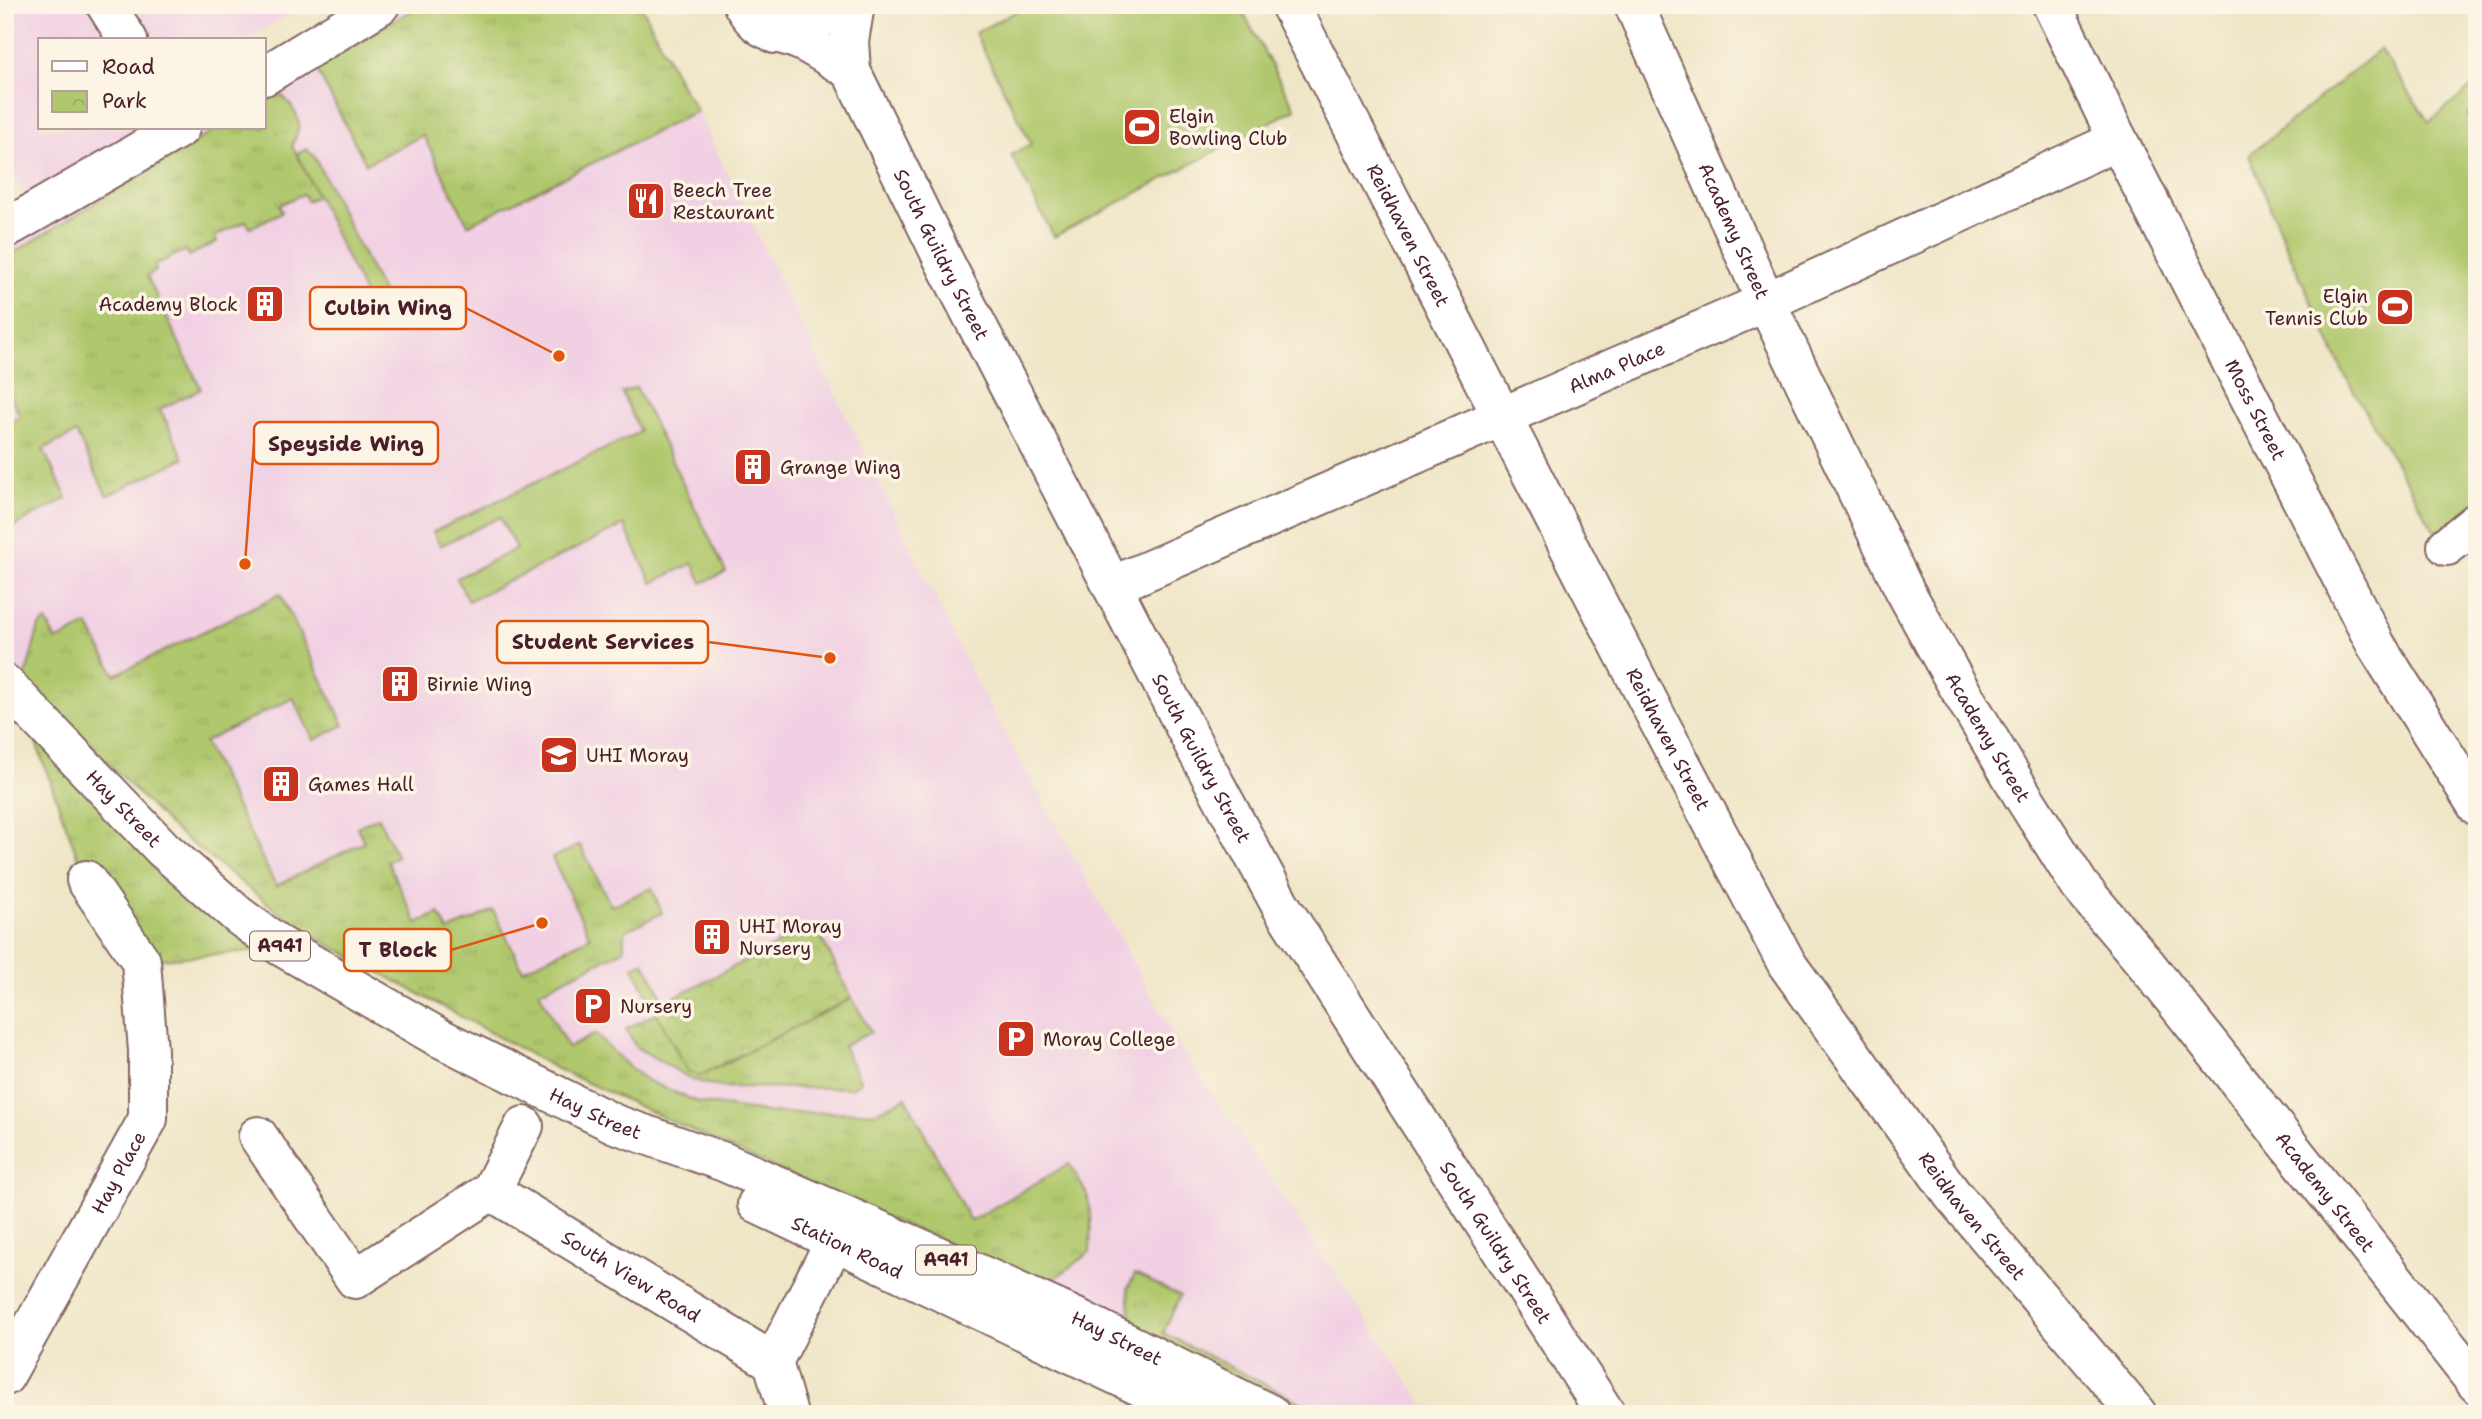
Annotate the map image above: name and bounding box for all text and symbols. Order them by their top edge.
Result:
legend [38,38,266,130]
text: Road [102,53,155,81]
text: Park [102,87,147,115]
place label: Elgin Bowling Club [1169,104,1287,151]
sports icon: Elgin Bowling Club [1121,106,1163,148]
street label: Academy Street [1693,159,1776,303]
street label: Reidhaven Street [1361,160,1456,311]
street label: South Guildry Street [888,164,995,344]
place label: Beech Tree Restaurant [673,178,775,225]
restaurant icon: Beech Tree Restaurant [625,180,667,222]
building icon: Academy Block [244,283,286,325]
place label: Elgin Tennis Club [2265,284,2368,331]
sports icon: Elgin Tennis Club [2374,286,2416,328]
callout: Culbin Wing [310,287,466,329]
place label: Academy Block [98,292,238,317]
text: Culbin Wing [324,294,452,322]
street label: Alma Place [1564,335,1669,399]
street label: Moss Street [2220,355,2292,464]
callout: Speyside Wing [254,422,438,464]
text: Speyside Wing [268,430,424,458]
building icon: Grange Wing [732,446,774,488]
place label: Grange Wing [780,455,901,480]
callout: Student Services [497,621,708,663]
text: Student Services [512,628,694,656]
building icon: Birnie Wing [379,663,421,705]
street label: Reidhaven Street [1621,664,1716,815]
street label: Academy Street [1940,668,2036,807]
street label: South Guildry Street [1147,669,1257,847]
place label: Birnie Wing [427,672,532,697]
school or university icon: UHI Moray [538,734,580,776]
place label: UHI Moray [586,743,689,768]
building icon: Games Hall [260,763,302,805]
street label: Hay Street [81,764,167,852]
place label: Games Hall [308,772,414,797]
place label: UHI Moray Nursery [739,914,842,961]
building icon: UHI Moray Nursery [691,916,733,958]
callout: T Block [344,929,451,971]
road number: A941 [250,931,310,960]
text: T Block [359,936,437,964]
parking icon: Nursery [572,985,614,1027]
place label: Nursery [620,994,692,1019]
parking icon: Moray College [995,1018,1037,1060]
place label: Moray College [1043,1027,1176,1052]
street label: Hay Street [545,1081,645,1145]
street label: Academy Street [2270,1126,2381,1257]
street label: Hay Place [85,1127,151,1218]
street label: Reidhaven Street [1913,1147,2031,1285]
street label: South Guildry Street [1435,1156,1557,1328]
street label: Station Road [788,1210,907,1284]
street label: South View Road [557,1224,705,1328]
road number: A941 [916,1246,976,1274]
street label: Hay Street [1067,1305,1167,1371]

